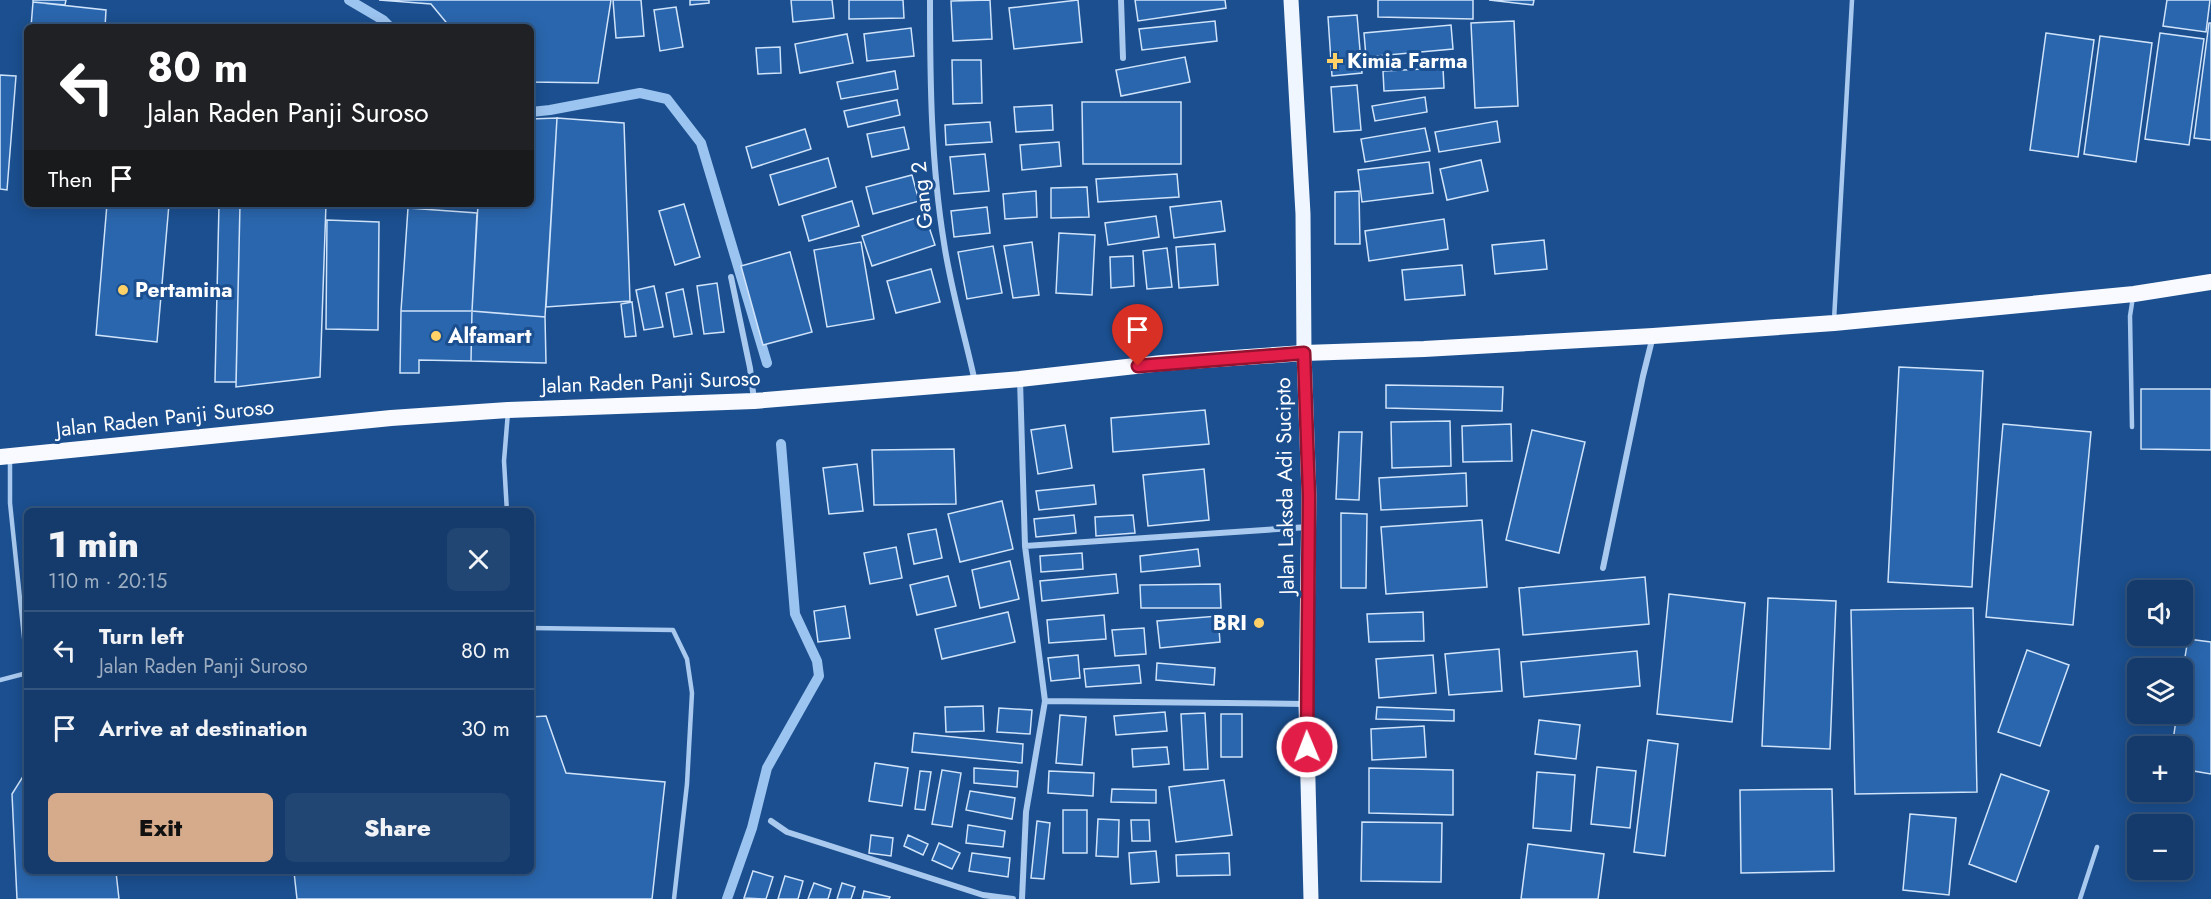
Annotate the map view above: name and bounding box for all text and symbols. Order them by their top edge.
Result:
text: 80 m [147,37,248,98]
place label: Kimia Farma [1347,46,1468,76]
icon: left [48,48,126,126]
marker: Kimia Farma [1328,54,1342,68]
text: Jalan Raden Panji Suroso [147,93,429,132]
street label: Gang 2 [904,160,940,230]
icon: arrive [105,162,138,195]
text: Then [48,163,93,195]
place label: Pertamina [135,275,233,305]
marker: Pertamina [116,283,130,297]
pin [1112,304,1163,366]
icon: arrive [1121,313,1154,346]
place label: Alfamart [447,321,532,351]
marker: Alfamart [429,329,443,343]
street label: Jalan Raden Panji Suroso [538,363,761,401]
street label: Jalan Laksda Adi Sucipto [1268,377,1302,598]
street label: Jalan Raden Panji Suroso [51,392,276,445]
text: 1 min [48,518,139,570]
button: close [447,528,510,591]
text: 110 m · 20:15 [48,567,167,596]
map controls [2127,580,2193,880]
button: sound [2127,580,2193,646]
place label: BRI [1213,608,1247,638]
marker: BRI [1252,616,1266,630]
text: Turn left [99,620,184,652]
icon: left [48,634,81,667]
text: 80 m [461,634,510,666]
text: Jalan Raden Panji Suroso [99,652,308,681]
button: layers [2127,658,2193,724]
icon: arrive [48,712,81,745]
text: Arrive at destination [99,712,308,744]
text: 30 m [461,712,510,744]
position arrow [1275,715,1339,779]
button: + [2127,736,2193,802]
button: Exit [48,793,273,862]
button: Share [285,793,510,862]
button: − [2127,814,2193,880]

